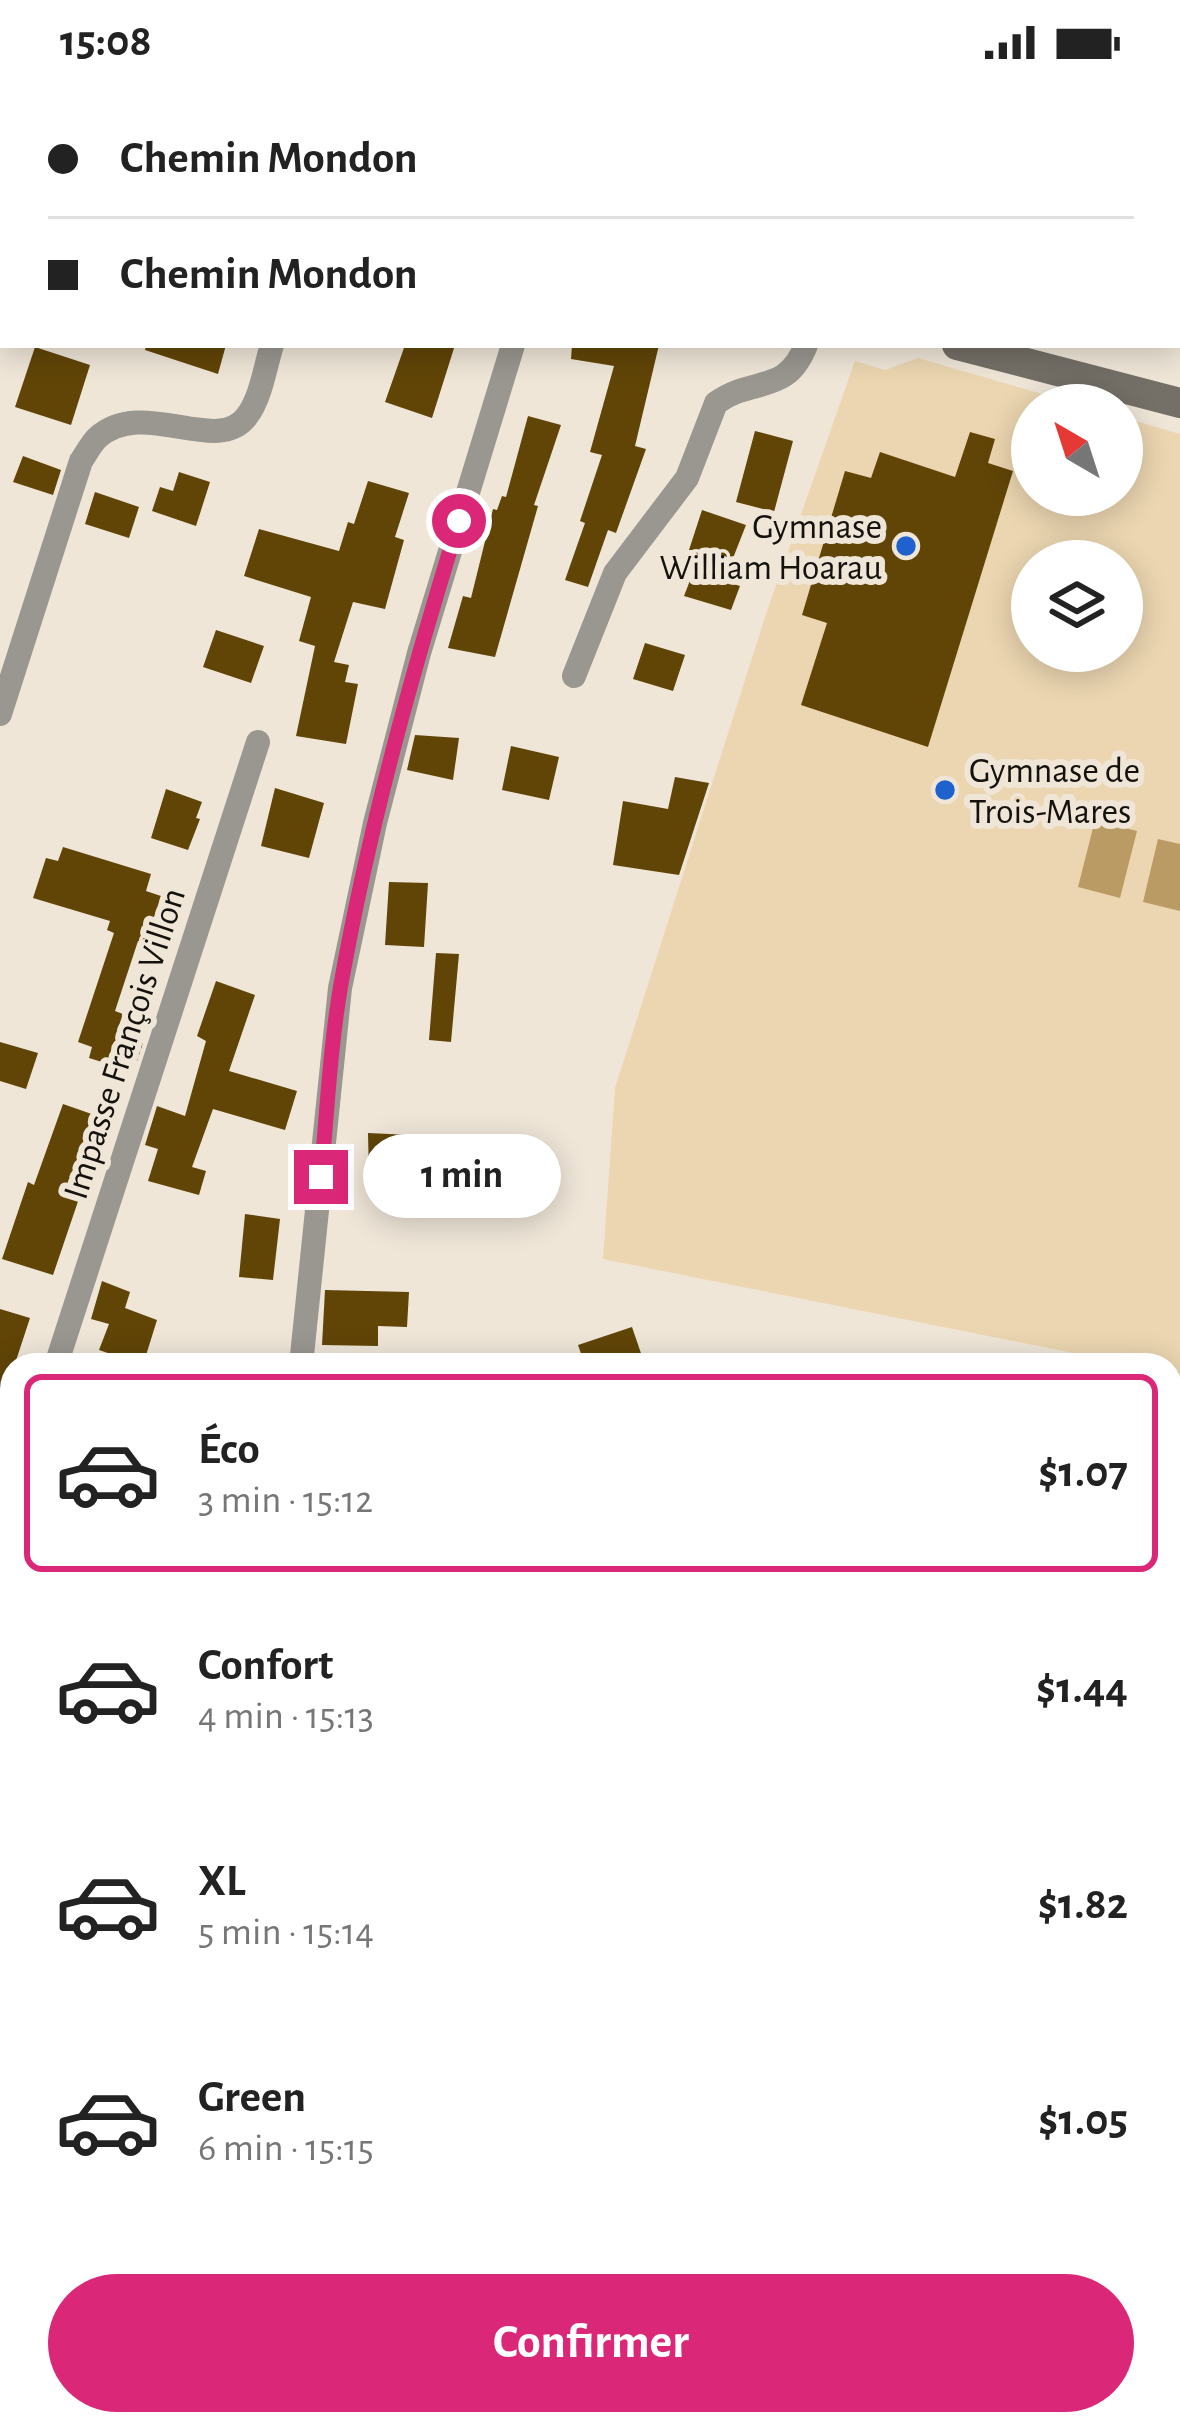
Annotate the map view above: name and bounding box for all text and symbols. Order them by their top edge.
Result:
text: 15:08 [60,19,152,64]
text: Chemin Mondon [120,136,418,181]
text: Chemin Mondon [120,252,418,297]
north arrow [1011,384,1143,516]
map controls [1011,384,1143,672]
route start [432,494,486,548]
place label: Gymnase William Hoarau [660,509,882,586]
marker: Gymnase William Hoarau [893,533,919,559]
button: layers [1011,540,1143,672]
place label: Gymnase de Trois-Mares [969,753,1140,830]
marker: Gymnase de Trois-Mares [932,777,958,803]
street label: Impasse François Villon [58,884,192,1204]
callout: 1 min [363,1135,561,1219]
route end [294,1150,348,1204]
text: 1 min [421,1156,503,1195]
icon: car [54,1419,162,1527]
text: Éco [198,1427,260,1472]
text: $1.07 [1038,1450,1128,1495]
text: 3 min · 15:12 [198,1481,373,1520]
icon: car [54,1635,162,1743]
text: Confort [198,1643,333,1688]
text: $1.44 [1036,1666,1128,1711]
text: 4 min · 15:13 [198,1697,374,1736]
icon: car [54,1851,162,1959]
text: XL [198,1859,246,1904]
text: $1.82 [1038,1882,1128,1927]
text: 5 min · 15:14 [198,1913,374,1952]
icon: car [54,2067,162,2175]
text: Green [198,2075,306,2120]
text: $1.05 [1038,2098,1128,2143]
text: 6 min · 15:15 [198,2129,374,2168]
button: Confirmer [48,2274,1134,2412]

